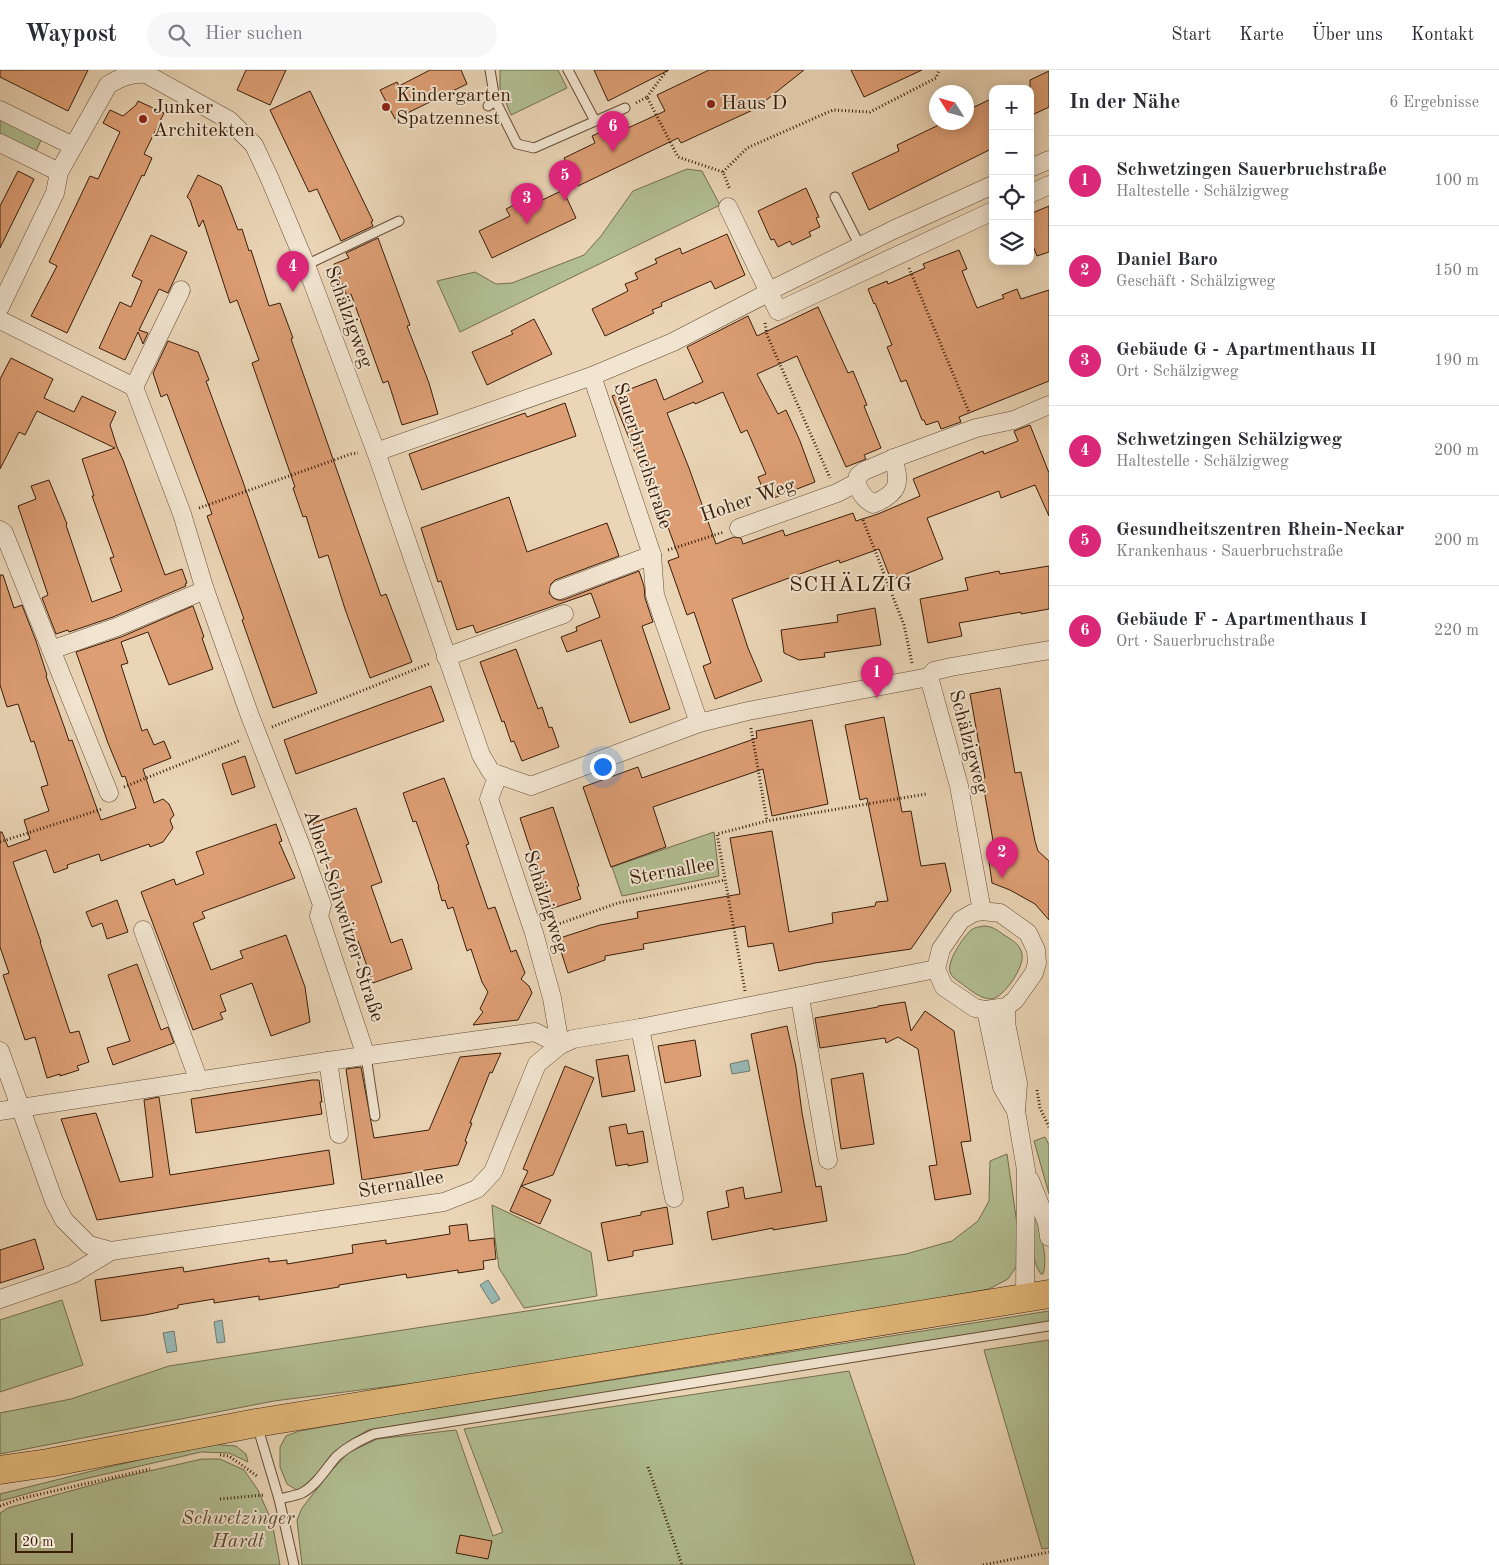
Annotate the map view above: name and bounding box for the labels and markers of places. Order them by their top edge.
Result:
place label: Kindergarten Spatzennest [396,86,511,129]
place label: Haus D [721,94,787,114]
place label: Junker Architekten [153,98,255,141]
marker: Haus D [705,98,717,110]
marker: Kindergarten Spatzennest [380,101,392,113]
pin: 6 [597,111,629,152]
marker: Junker Architekten [137,113,149,125]
pin: 5 [549,160,581,201]
pin: 3 [511,183,543,224]
pin: 4 [277,251,309,292]
pin: 1 [861,657,893,698]
pin: 2 [986,837,1018,878]

